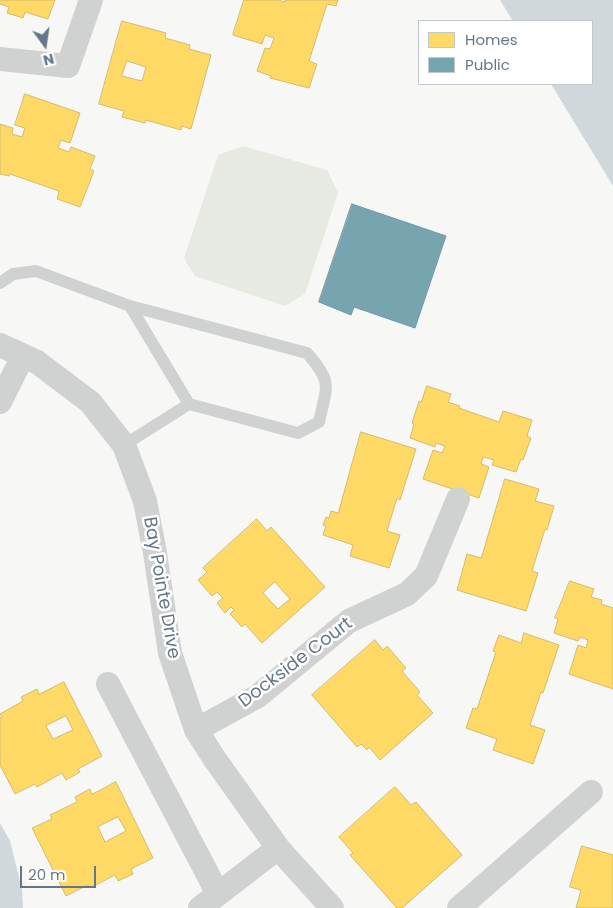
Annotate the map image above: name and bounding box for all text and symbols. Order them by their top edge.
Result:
north arrow [20,20,70,70]
legend [418,20,593,85]
text: Homes [465,29,518,50]
text: N [41,49,56,71]
text: Public [465,54,510,75]
street label: Bay Pointe Drive [138,515,184,661]
street label: Dockside Court [235,613,357,713]
scale bar [22,856,99,888]
text: 20 m [28,864,66,885]

